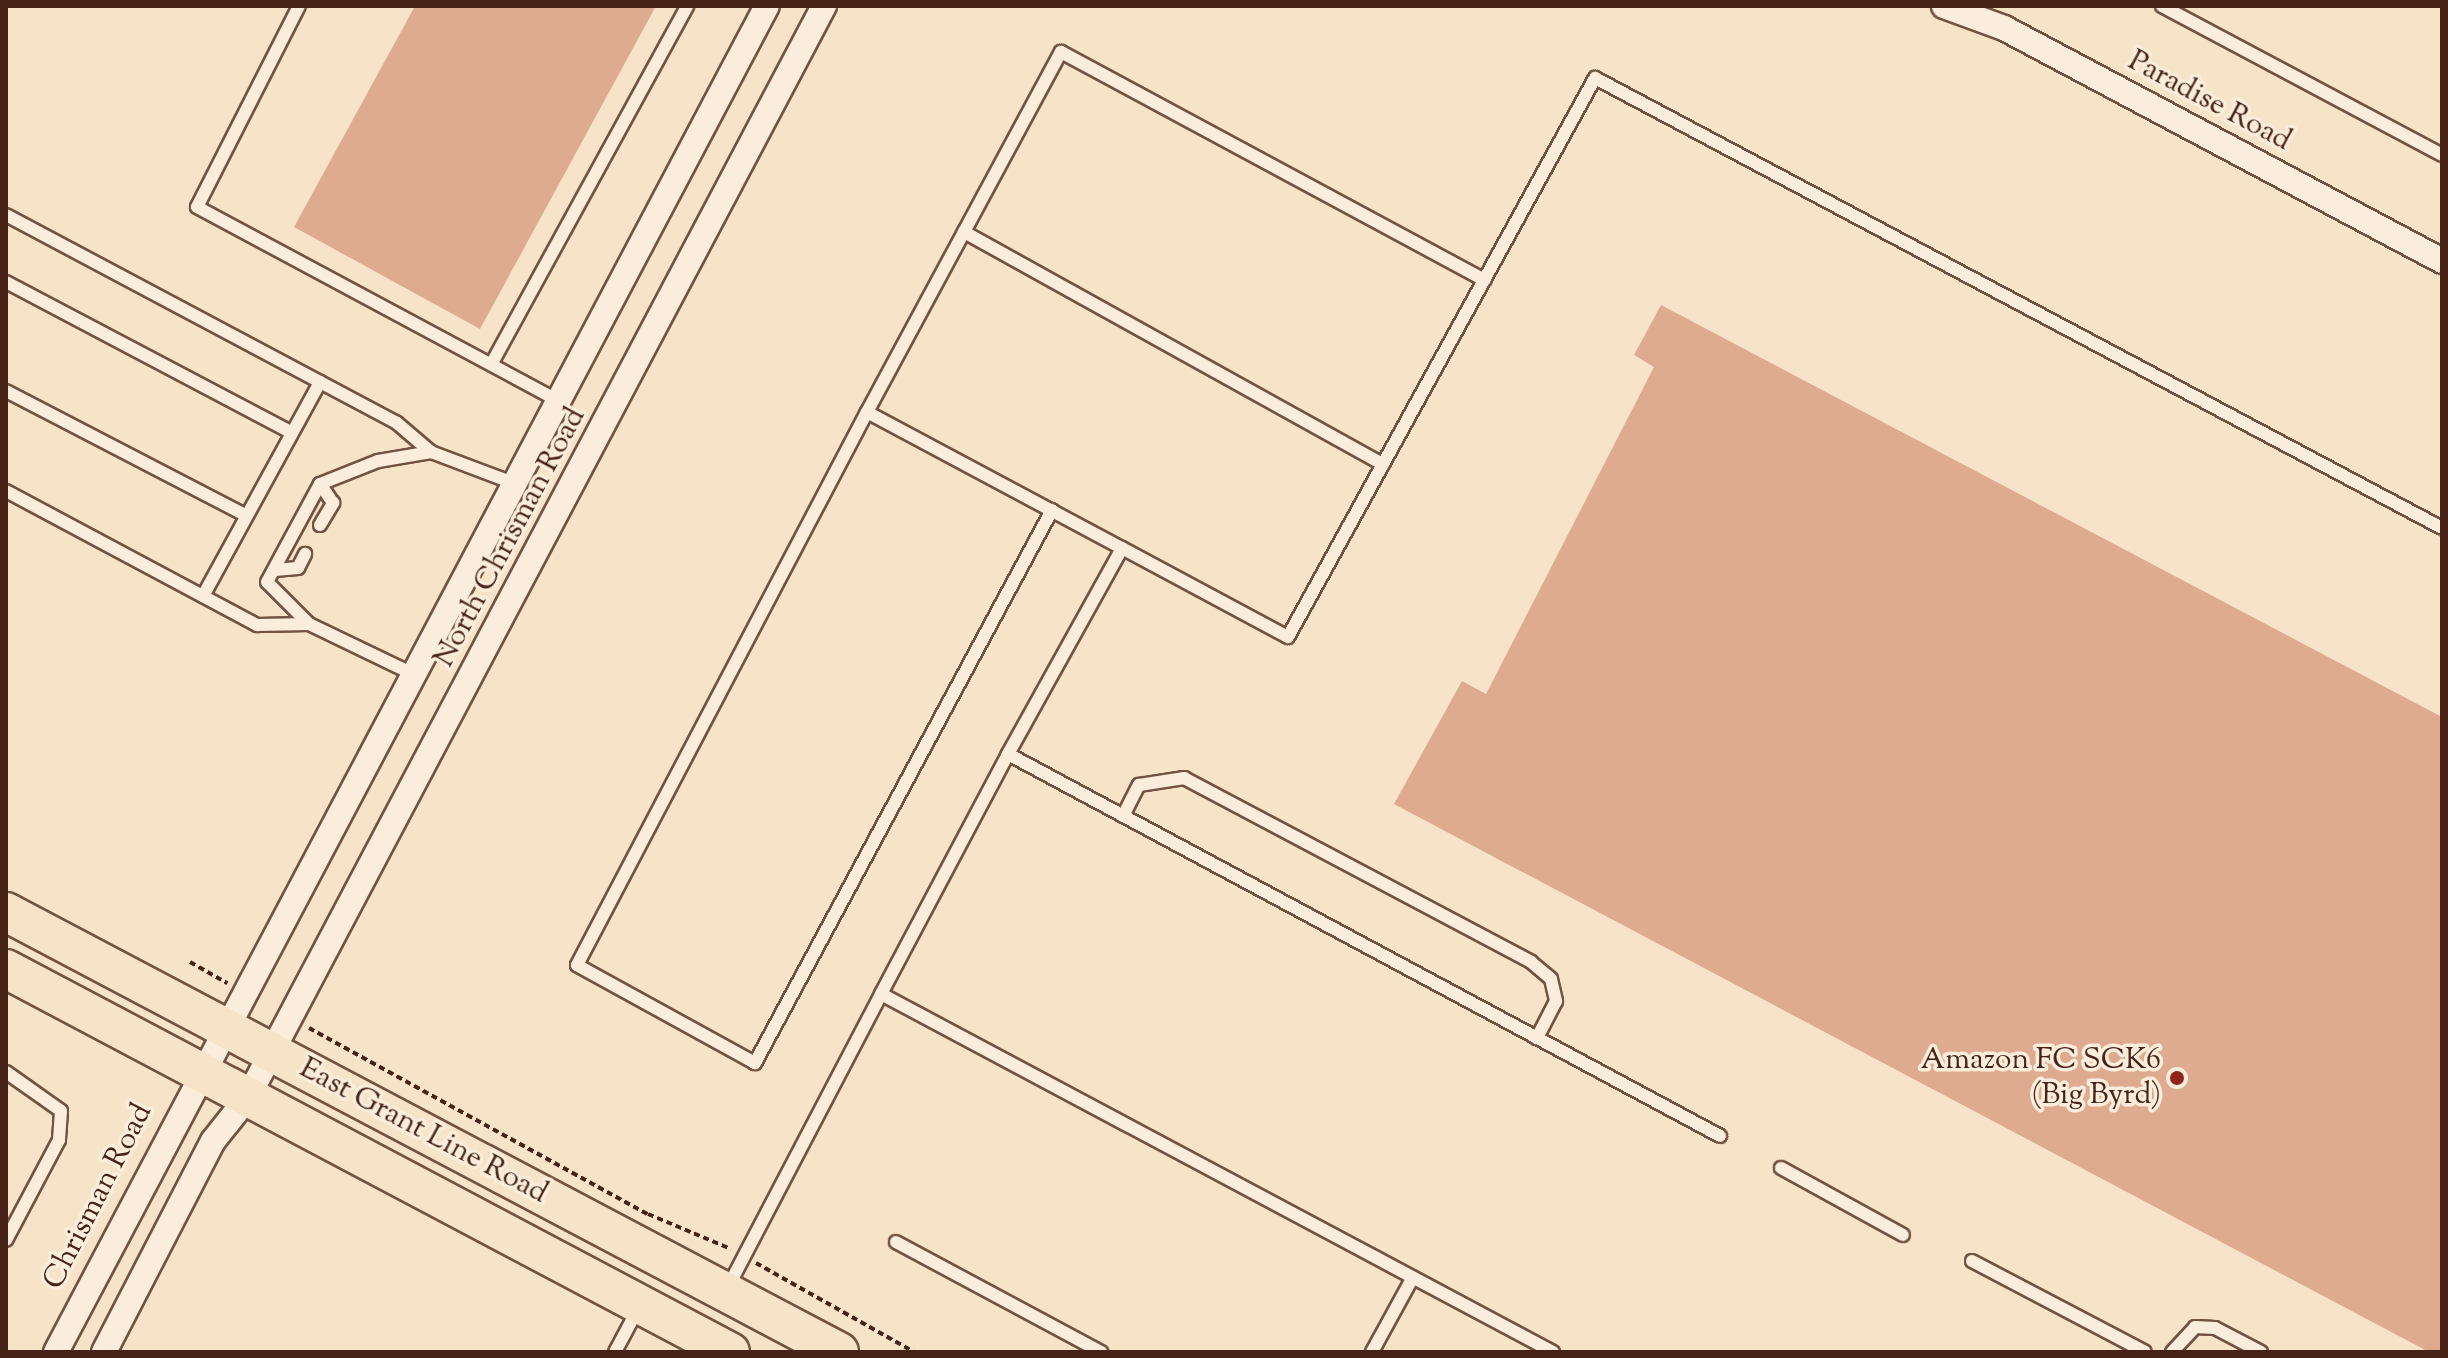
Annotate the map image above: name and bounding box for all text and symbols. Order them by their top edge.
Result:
street label: Paradise Road [2121,44,2297,160]
street label: North Chrisman Road [427,402,595,674]
place label: Amazon FC SCK6 (Big Byrd) [1921,1043,2161,1114]
street label: East Grant Line Road [293,1051,553,1213]
marker: Amazon FC SCK6 (Big Byrd) [2168,1069,2186,1087]
street label: Chrisman Road [37,1098,161,1296]

